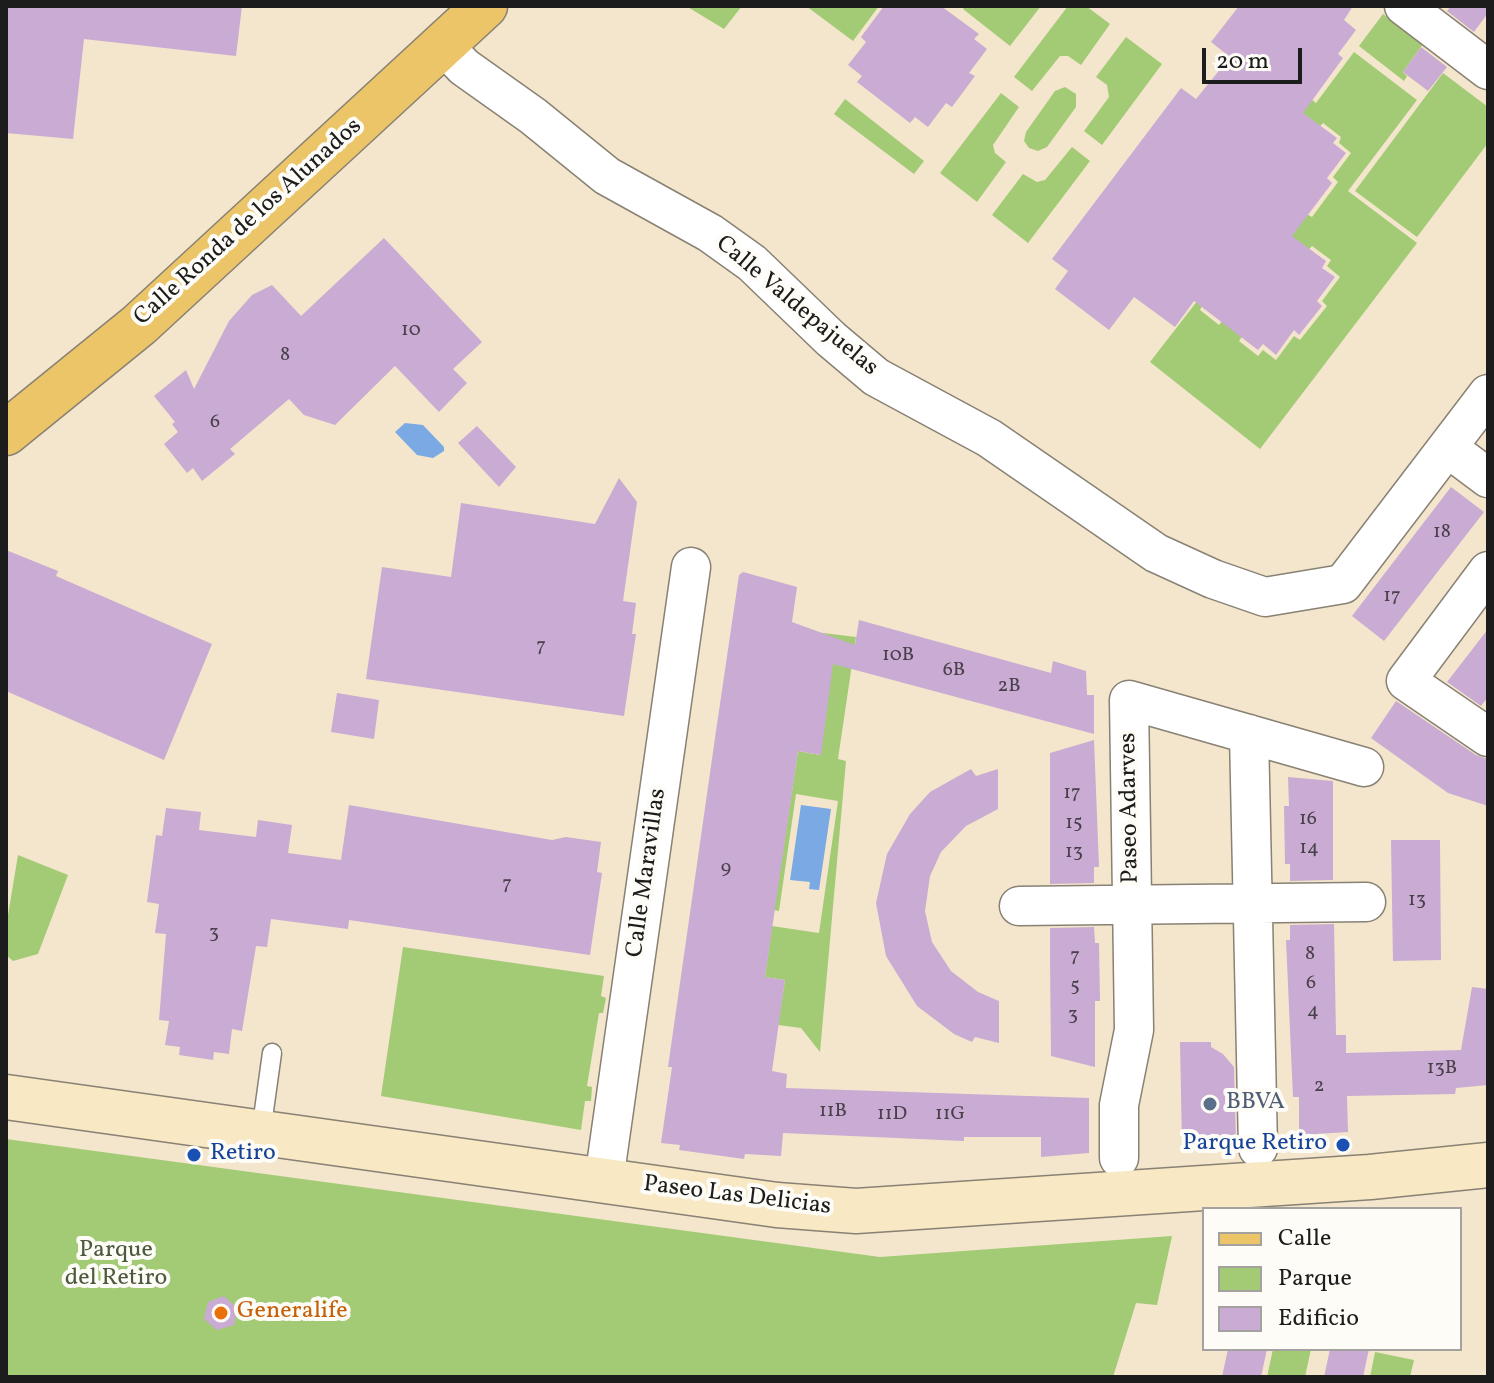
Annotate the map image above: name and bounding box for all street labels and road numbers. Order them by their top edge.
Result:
street label: Calle Ronda de los Alunados [129,113,369,333]
street label: Calle Valdepajuelas [709,231,883,383]
street label: Paseo Adarves [1115,732,1147,884]
street label: Calle Maravillas [622,787,674,959]
street label: Paseo Las Delicias [641,1171,833,1223]

